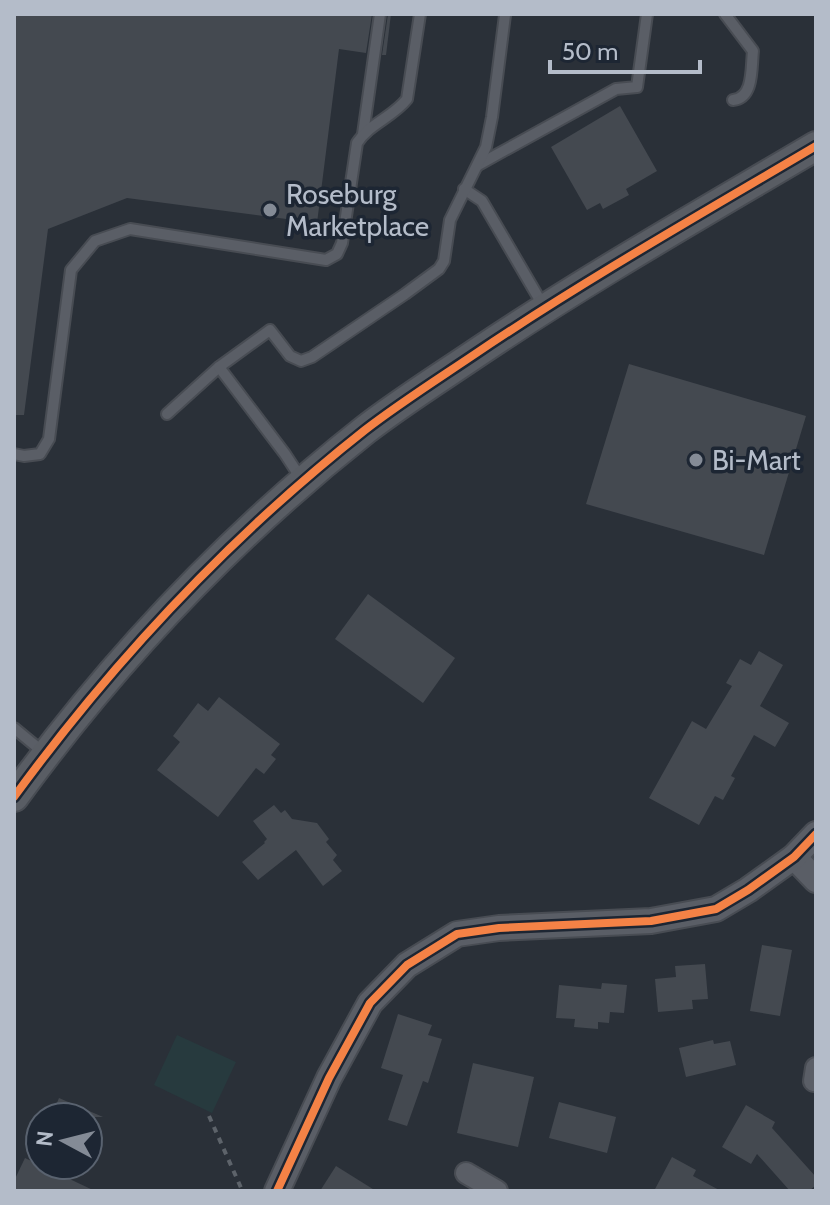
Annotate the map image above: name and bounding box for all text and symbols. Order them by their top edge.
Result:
scale bar [550,24,700,74]
text: 50 m [562,37,618,66]
place label: Roseburg Marketplace [286,177,429,243]
marker: Roseburg Marketplace [261,201,279,219]
place label: Bi-Mart [712,443,801,477]
marker: Bi-Mart [687,451,705,469]
north arrow [24,1101,104,1181]
text: N [30,1129,59,1148]

